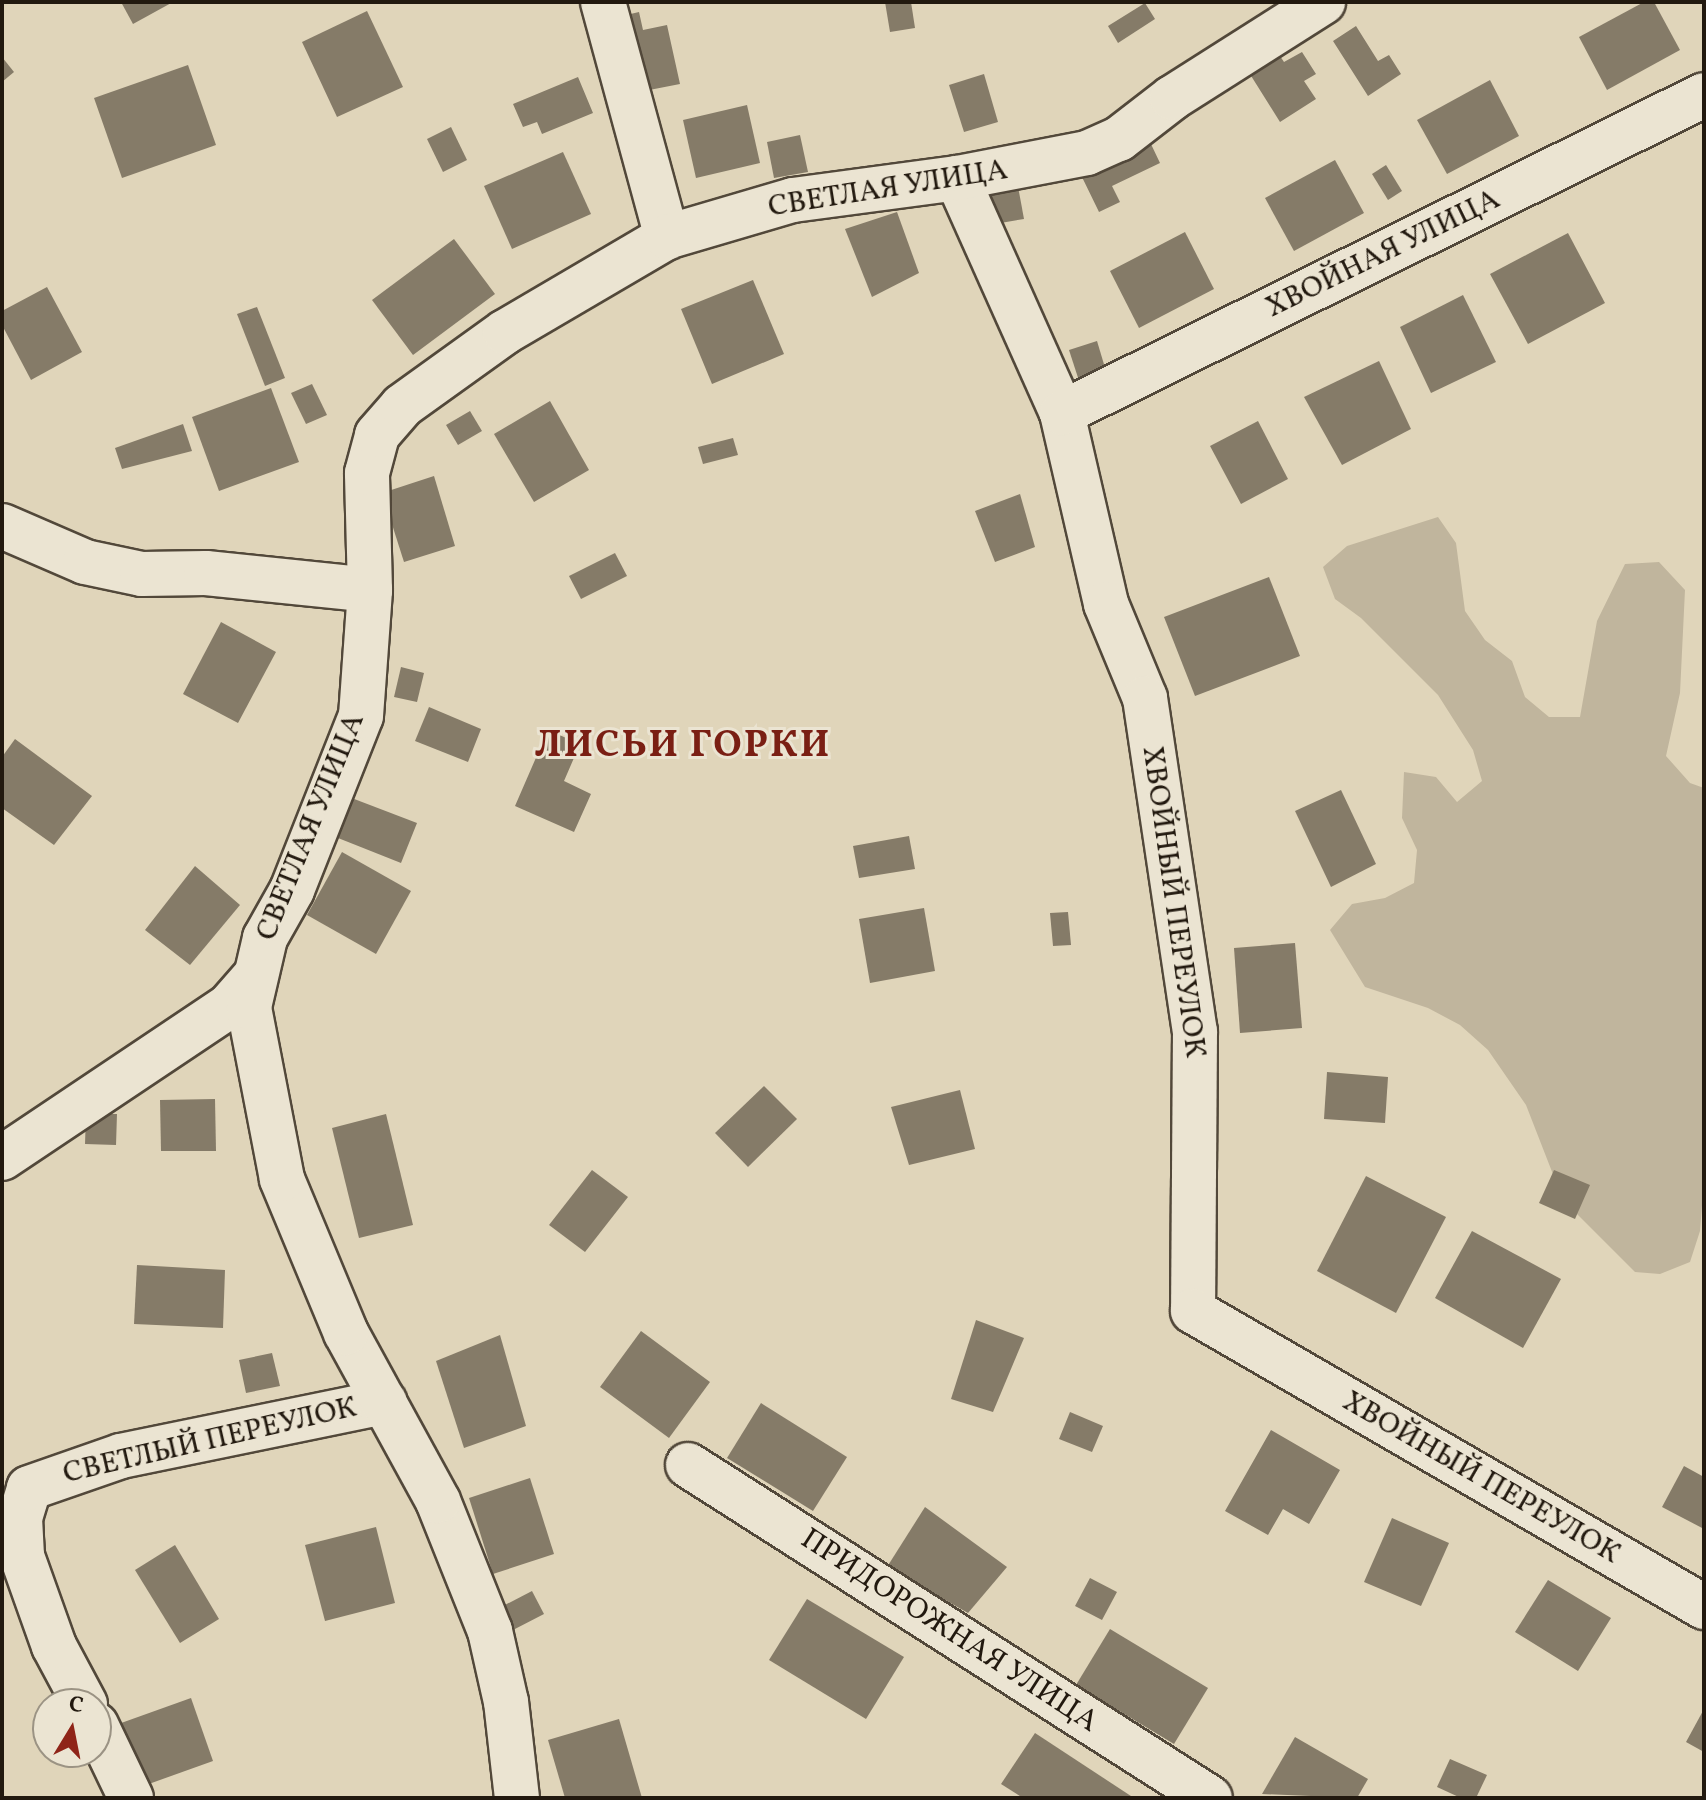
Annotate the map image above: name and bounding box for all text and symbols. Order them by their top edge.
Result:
street label: СВЕТЛАЯ УЛИЦА [766,152,1010,226]
street label: ХВОЙНАЯ УЛИЦА [1260,182,1506,326]
street label: СВЕТЛАЯ УЛИЦА [249,708,373,946]
district label: ЛИСЬИ ГОРКИ [535,724,831,770]
street label: ХВОЙНЫЙ ПЕРЕУЛОК [1133,744,1213,1060]
street label: ХВОЙНЫЙ ПЕРЕУЛОК [1336,1384,1626,1572]
street label: СВЕТЛЫЙ ПЕРЕУЛОК [60,1390,360,1492]
street label: ПРИДОРОЖНАЯ УЛИЦА [794,1521,1104,1741]
north arrow [32,1688,112,1768]
text: С [66,1689,86,1722]

